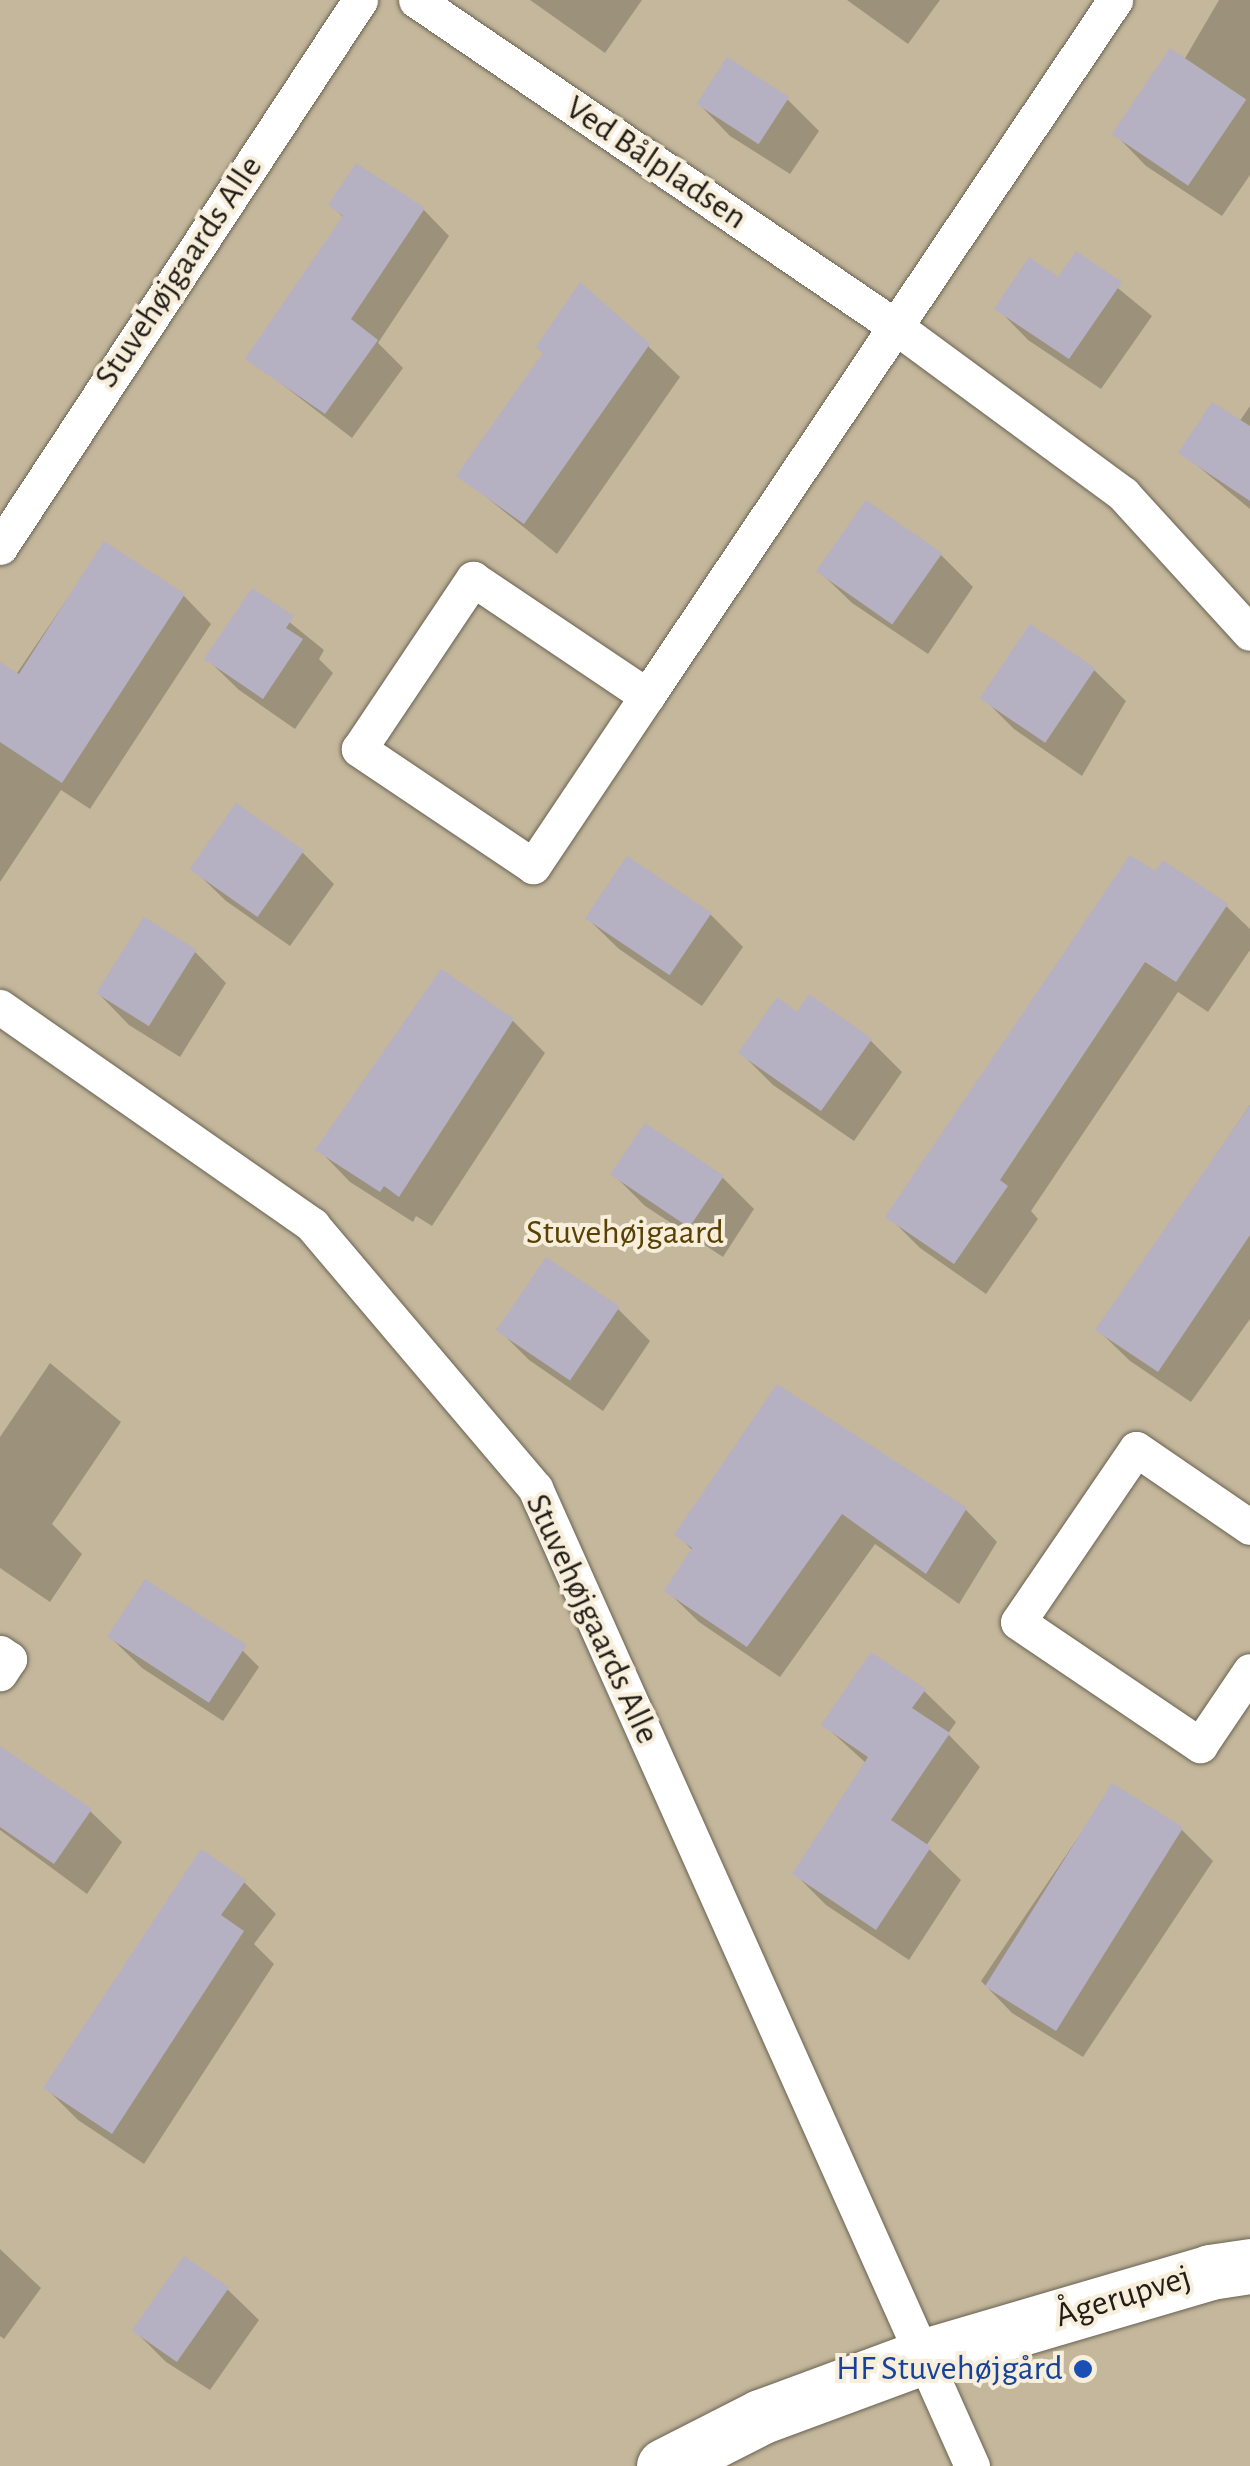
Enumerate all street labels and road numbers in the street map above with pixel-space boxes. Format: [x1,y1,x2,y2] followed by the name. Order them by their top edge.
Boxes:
[557,87,755,239] street label: Ved Bålpladsen
[86,148,272,396] street label: Stuvehøjgaards Alle
[516,1488,668,1750] street label: Stuvehøjgaards Alle
[1050,2257,1196,2337] street label: Ågerupvej

